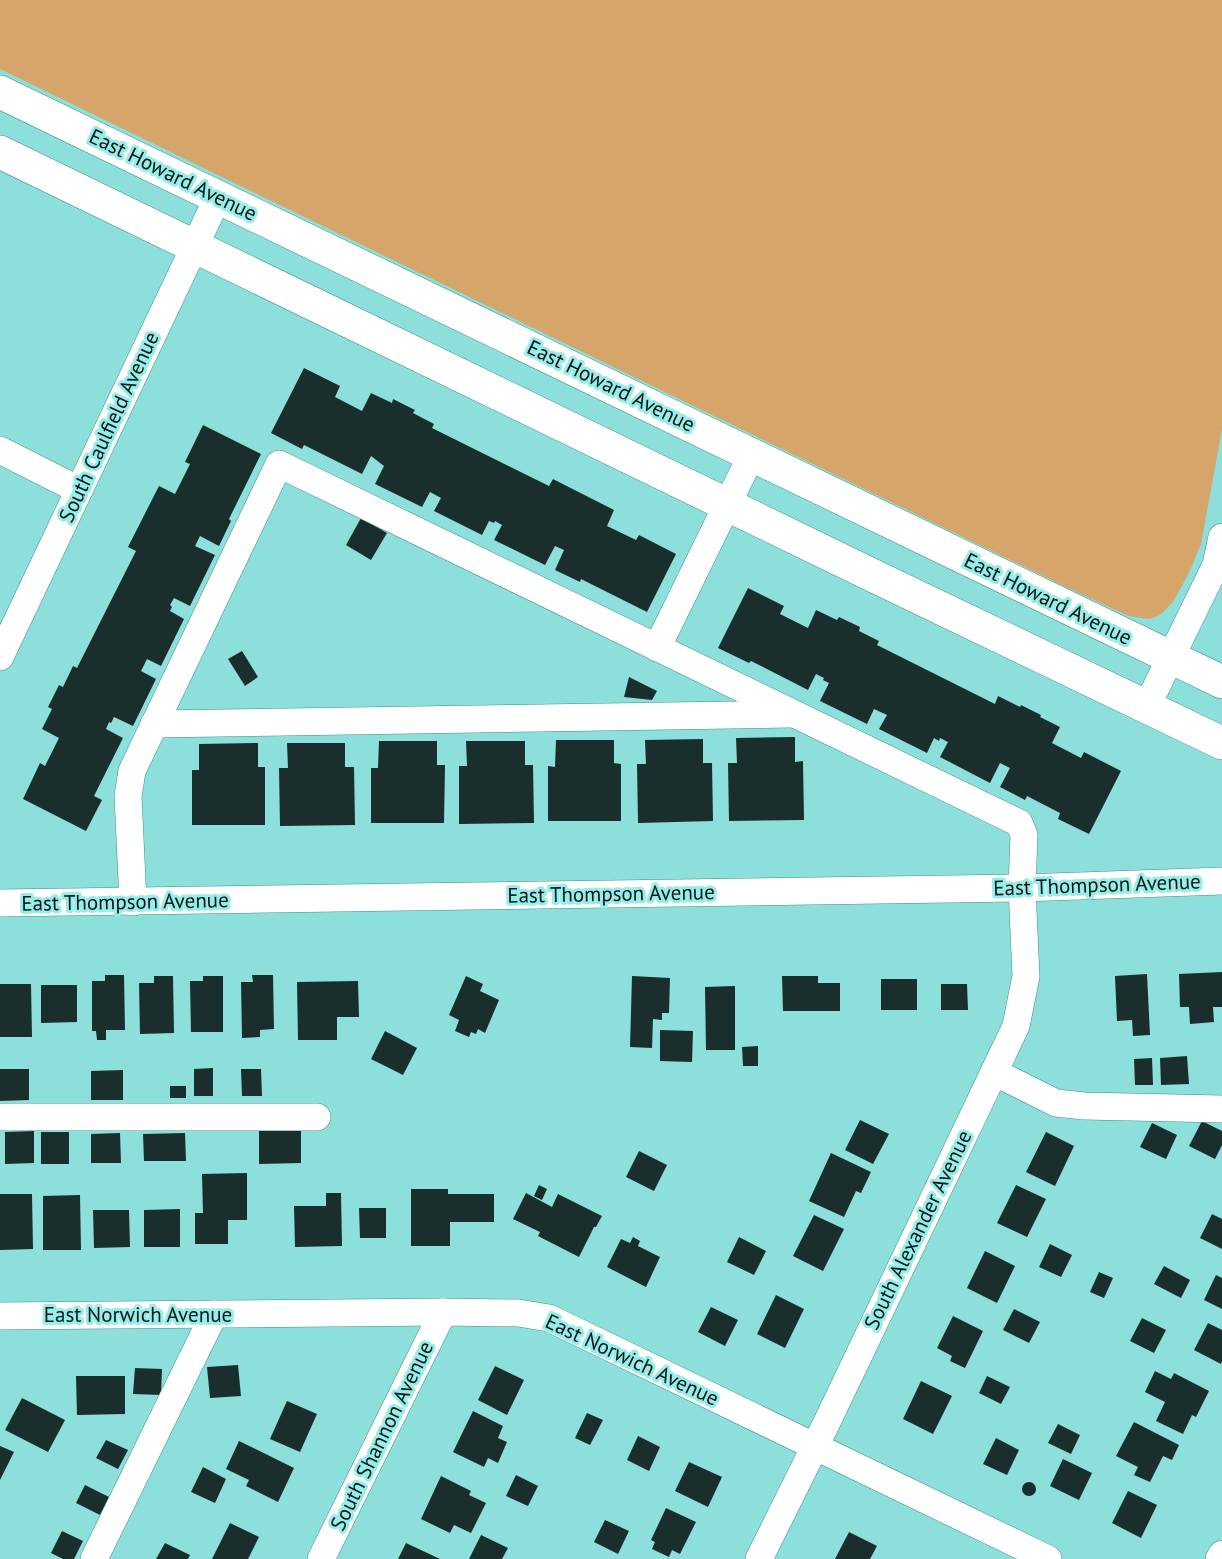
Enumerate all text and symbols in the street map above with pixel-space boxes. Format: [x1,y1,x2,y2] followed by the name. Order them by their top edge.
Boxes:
[85,122,261,227] street label: East Howard Avenue
[52,327,165,526] street label: South Caulfield Avenue
[523,333,699,438] street label: East Howard Avenue
[960,546,1136,651] street label: East Howard Avenue
[993,867,1201,902] street label: East Thompson Avenue
[507,878,715,909] street label: East Thompson Avenue
[21,886,229,917] street label: East Thompson Avenue
[858,1126,978,1334] street label: South Alexander Avenue
[44,1301,232,1328] street label: East Norwich Avenue
[541,1308,723,1412] street label: East Norwich Avenue
[324,1337,439,1535] street label: South Shannon Avenue

